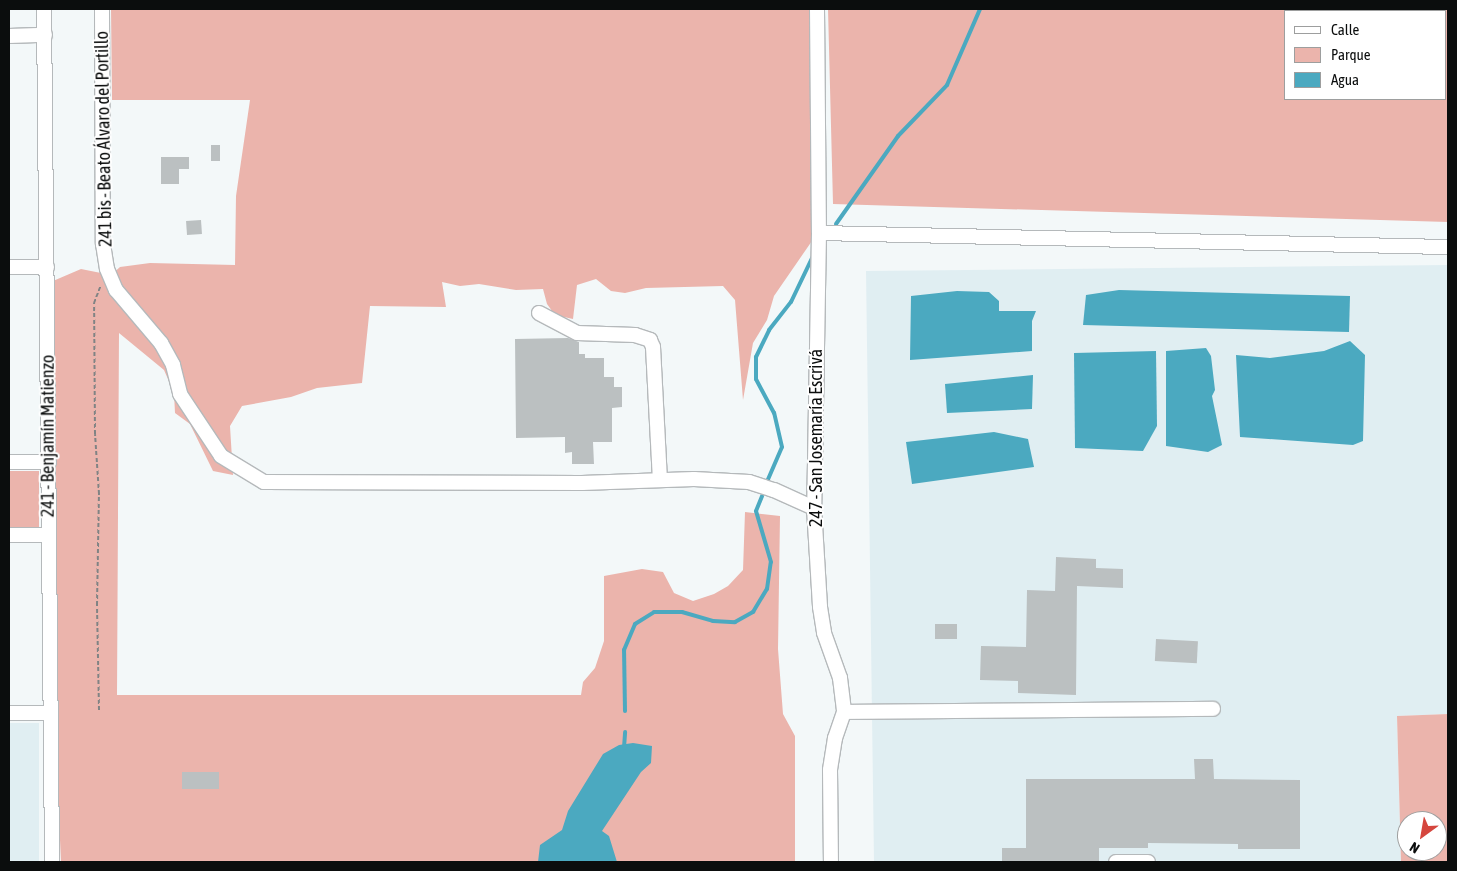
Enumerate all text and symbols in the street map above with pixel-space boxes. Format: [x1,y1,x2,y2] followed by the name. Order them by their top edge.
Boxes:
[1284,10,1447,100] legend
[1331,21,1359,38] text: Calle
[91,31,117,247] street label: 241 bis - Beato Álvaro del Portillo
[1331,46,1371,63] text: Parque
[1331,71,1359,88] text: Agua
[805,349,827,527] street label: 247 - San Josemaría Escrivá
[37,355,59,517] street label: 241 - Benjamín Matienzo
[1397,811,1447,861] north arrow
[1407,839,1422,857] text: N

